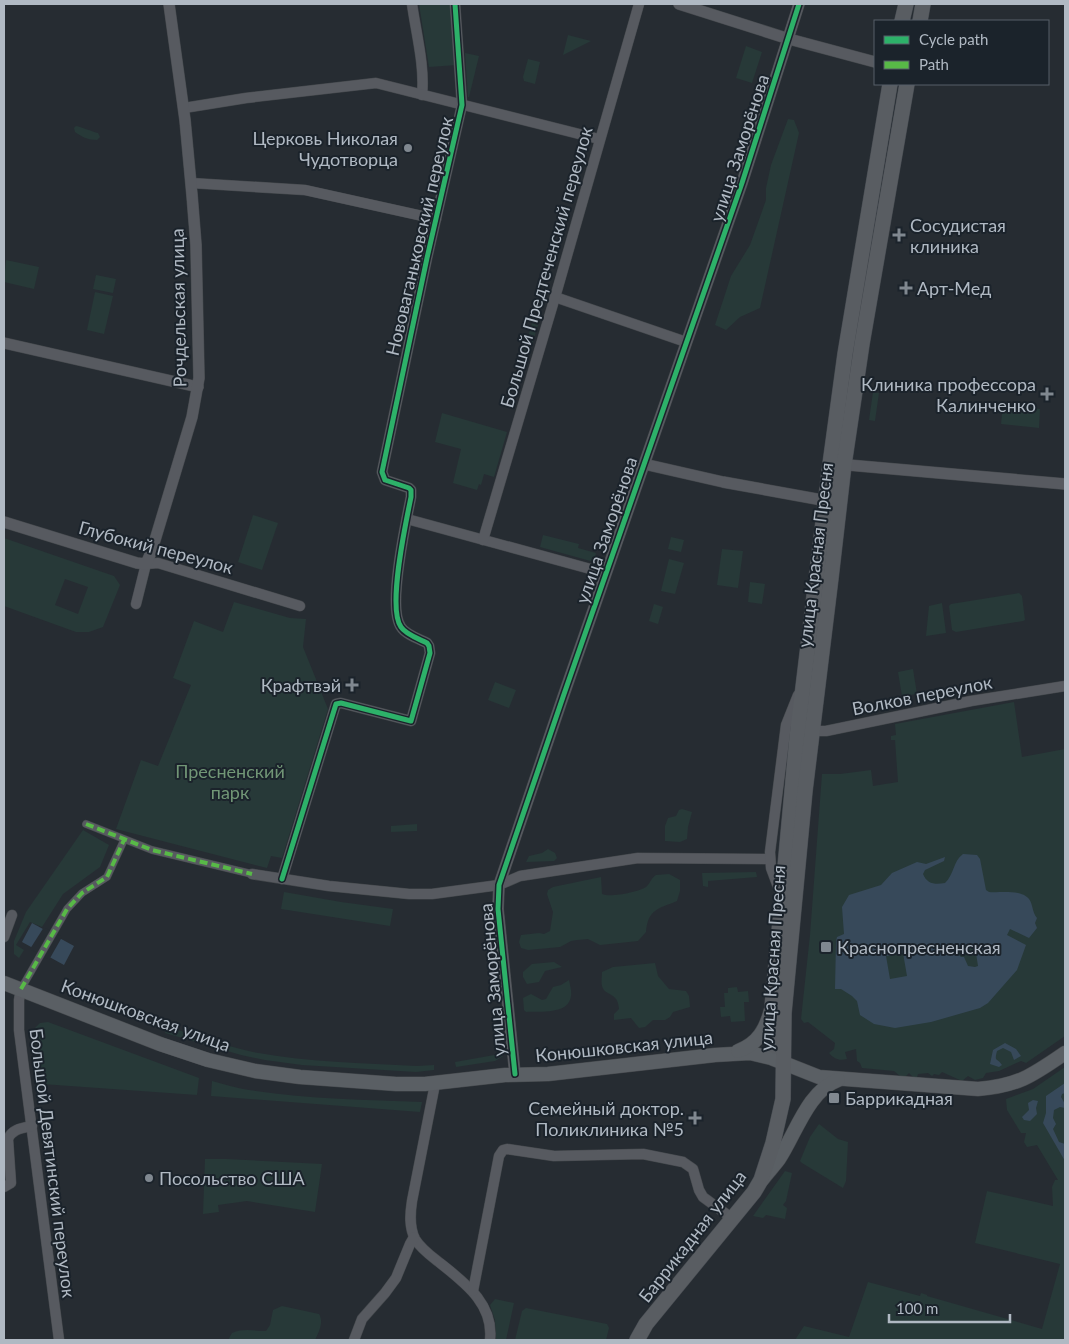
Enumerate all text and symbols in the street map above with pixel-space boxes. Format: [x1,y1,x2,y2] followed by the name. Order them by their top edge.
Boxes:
[874,20,1049,85] legend
[919,30,988,48] text: Cycle path
[919,55,949,73] text: Path
[705,72,773,224] street label: улица Заморёнова
[381,114,457,358] street label: Нововаганьковский переулок
[495,123,597,410] street label: Большой Предтеченский переулок
[252,127,398,170] place label: Церковь Николая Чудотворца
[402,142,414,154] marker: Церковь Николая Чудотворца
[910,214,1006,257] place label: Сосудистая клиника
[166,228,190,388] street label: Рочдельская улица
[892,228,906,242] marker: Сосудистая клиника
[917,277,991,299] place label: Арт-Мед
[899,281,913,295] marker: Арт-Мед
[861,373,1036,416] place label: Клиника профессора Калинченко
[1040,387,1054,401] marker: Клиника профессора Калинченко
[571,454,641,606] street label: улица Заморёнова
[793,461,837,649] street label: улица Красная Пресня
[76,516,236,578] street label: Глубокий переулок
[850,671,995,719] street label: Волков переулок
[261,674,341,696] place label: Крафтвэй
[345,678,359,692] marker: Крафтвэй
[175,760,285,803] park label: Пресненский парк
[755,864,789,1052] street label: улица Красная Пресня
[474,903,510,1057] street label: улица Заморёнова
[837,936,1001,958] place label: Краснопресненская
[819,940,833,954] marker: Краснопресненская
[59,974,233,1056] street label: Конюшковская улица
[534,1026,714,1066] street label: Конюшковская улица
[26,1027,81,1300] street label: Большой Девятинский переулок
[845,1087,953,1109] place label: Баррикадная
[827,1091,841,1105] marker: Баррикадная
[528,1097,684,1140] place label: Семейный доктор. Поликлиника №5
[688,1111,702,1125] marker: Семейный доктор. Поликлиника №5
[634,1166,750,1306] street label: Баррикадная улица
[159,1167,306,1189] place label: Посольство США
[143,1172,155,1184] marker: Посольство США
[889,1292,1010,1324] scale bar
[896,1299,938,1317] text: 100 m

